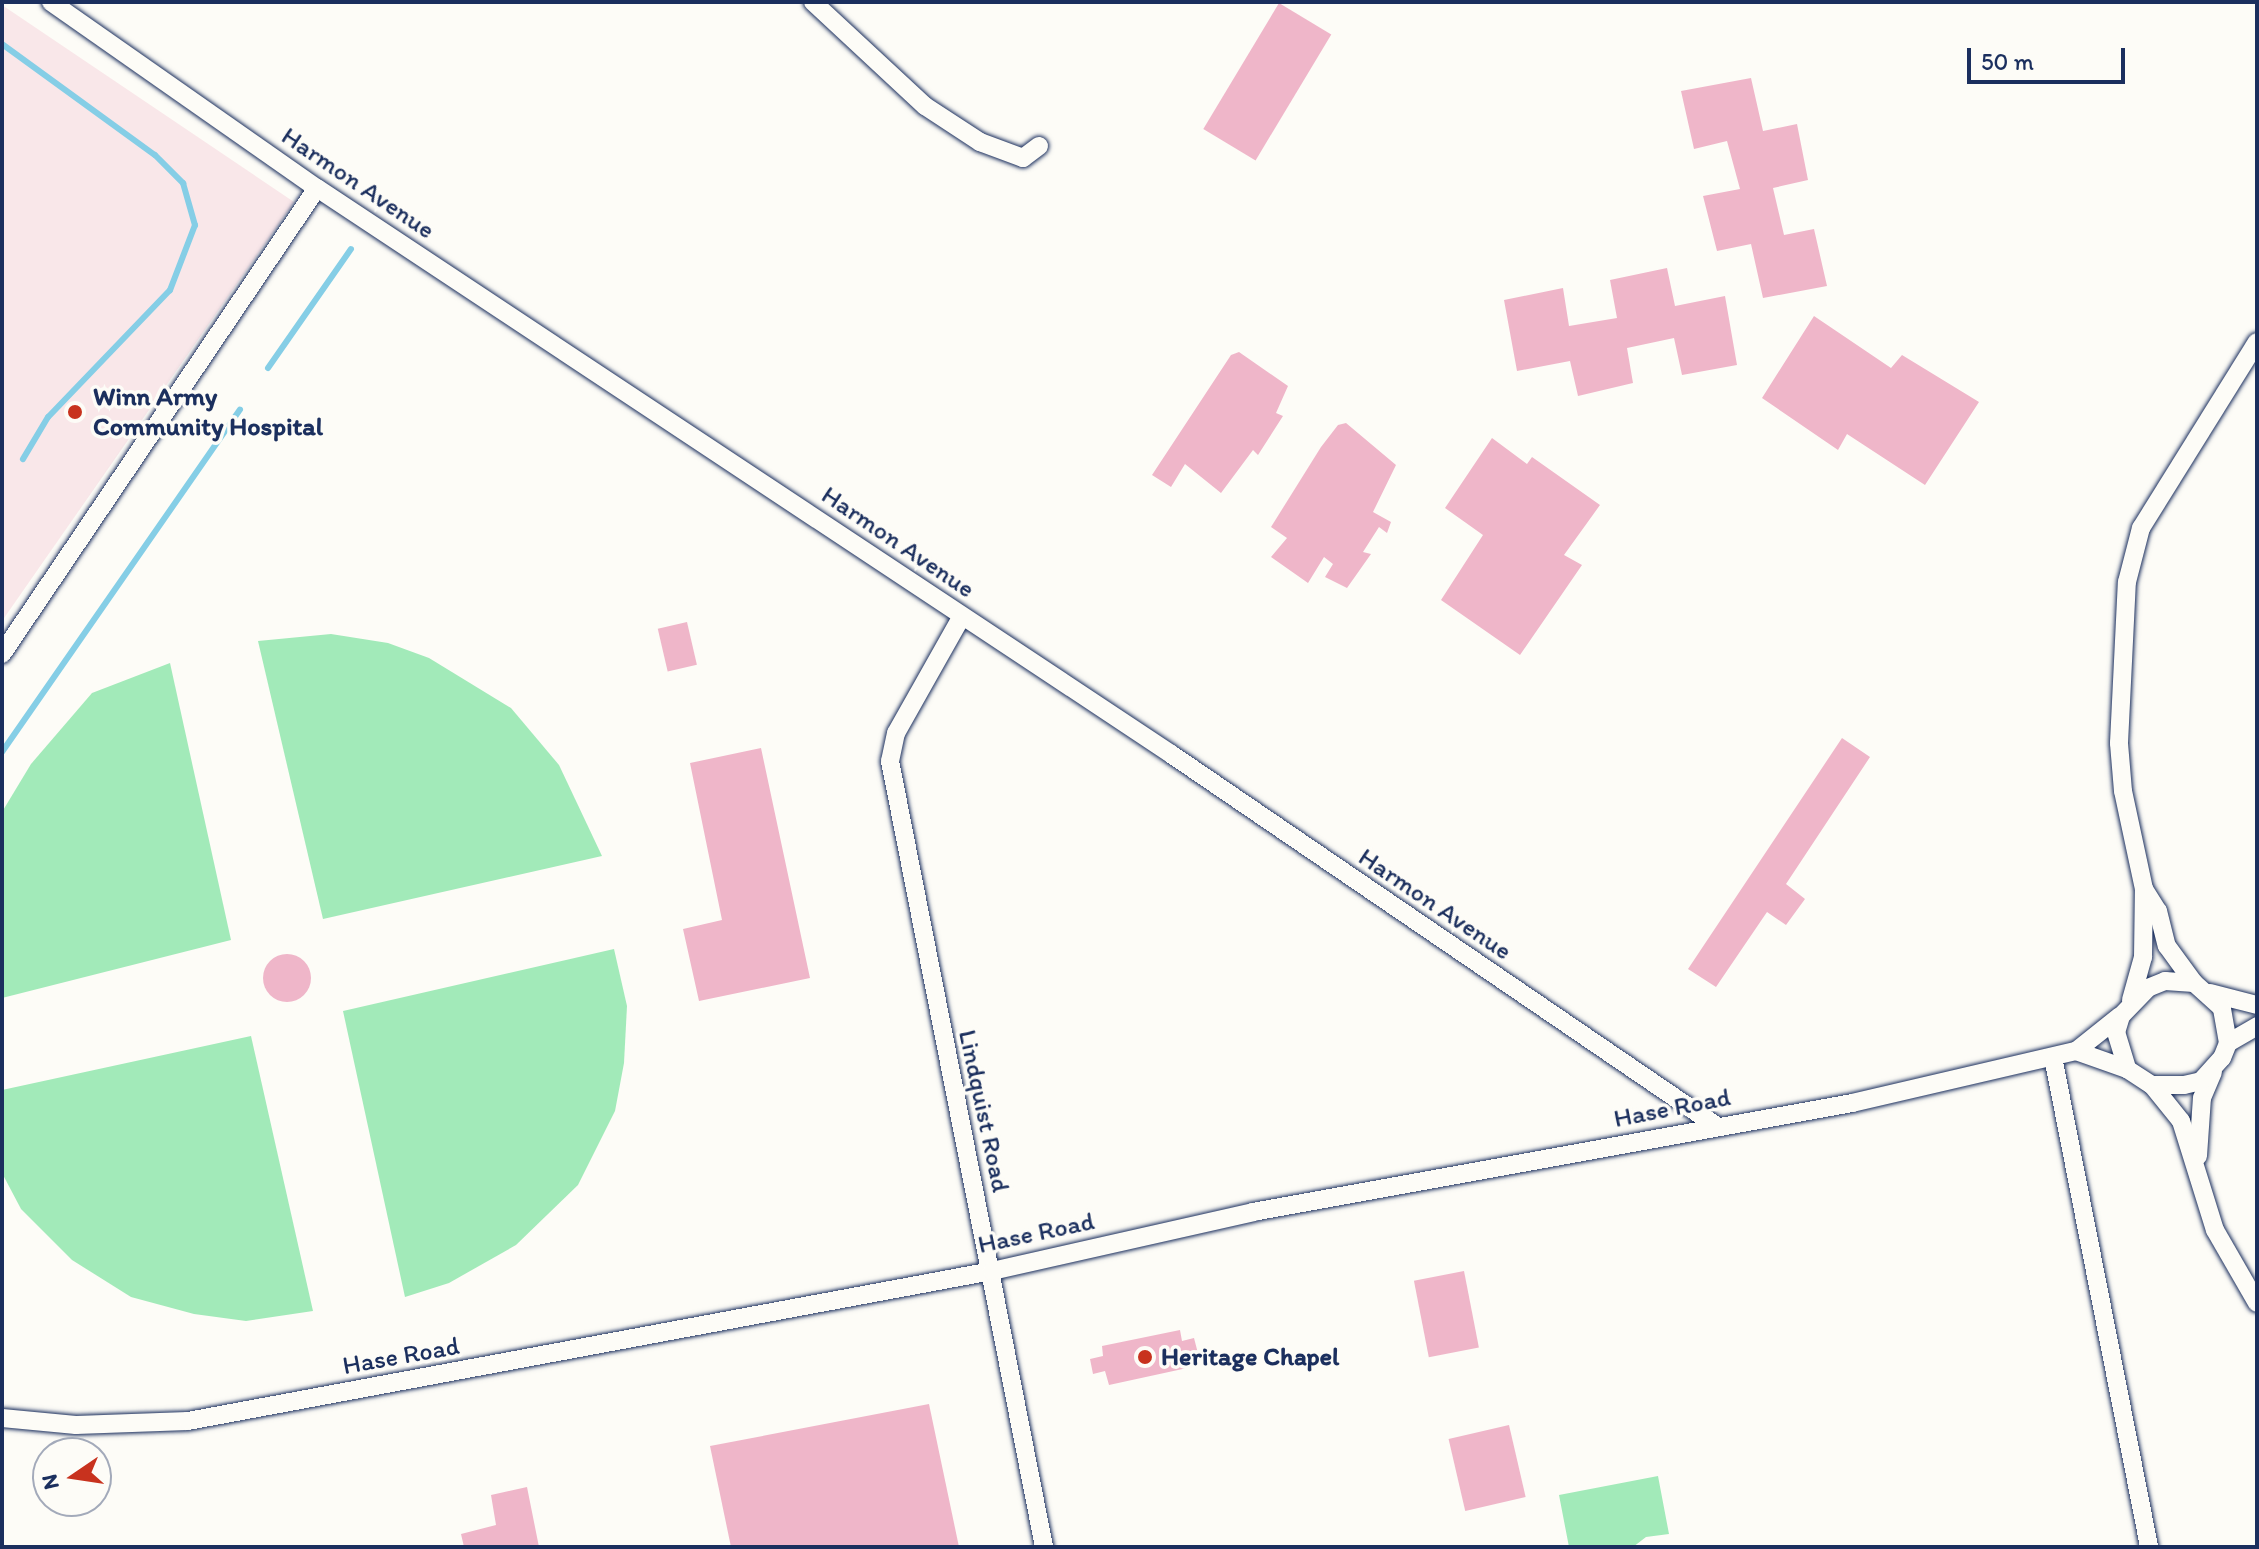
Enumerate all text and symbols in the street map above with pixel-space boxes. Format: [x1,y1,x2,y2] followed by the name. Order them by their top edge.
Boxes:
[1971,32,2129,82] scale bar
[1981,47,2034,76] text: 50 m
[276,120,440,246] street label: Harmon Avenue
[93,381,322,442] place label: Winn Army Community Hospital
[64,401,86,423] marker: Winn Army Community Hospital
[816,479,980,605] street label: Harmon Avenue
[1353,841,1517,967] street label: Harmon Avenue
[952,1027,1016,1195] street label: Lindquist Road
[1611,1081,1733,1135] street label: Hase Road
[975,1206,1097,1260] street label: Hase Road
[341,1330,461,1382] street label: Hase Road
[1161,1341,1340,1373] place label: Heritage Chapel
[1136,1348,1154,1366] marker: Heritage Chapel
[32,1437,112,1517] north arrow
[35,1472,65,1492] text: N

